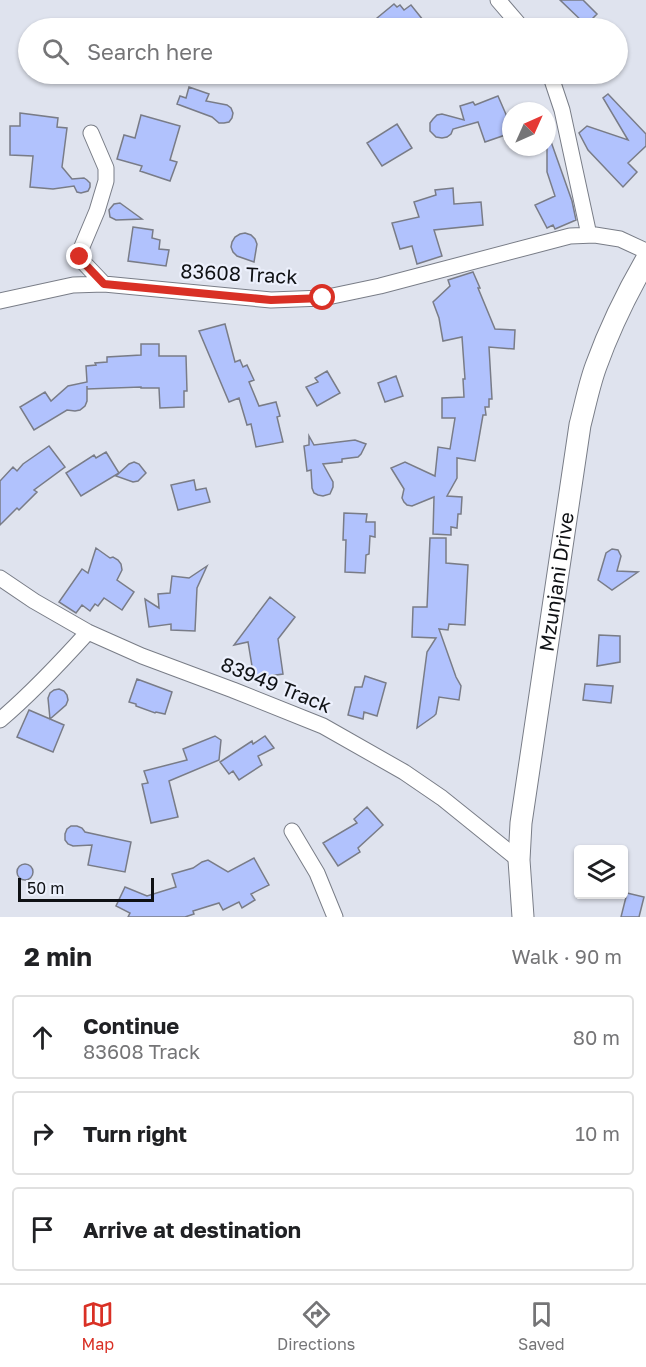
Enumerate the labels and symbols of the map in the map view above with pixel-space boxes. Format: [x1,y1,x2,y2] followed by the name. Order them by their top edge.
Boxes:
[502,102,556,156] north arrow
[66,243,92,269] route end
[180,258,298,288] street label: 83608 Track
[309,284,335,310] route start
[534,510,578,653] street label: Mzunjani Drive
[218,651,335,717] street label: 83949 Track
[18,875,154,902] scale bar

